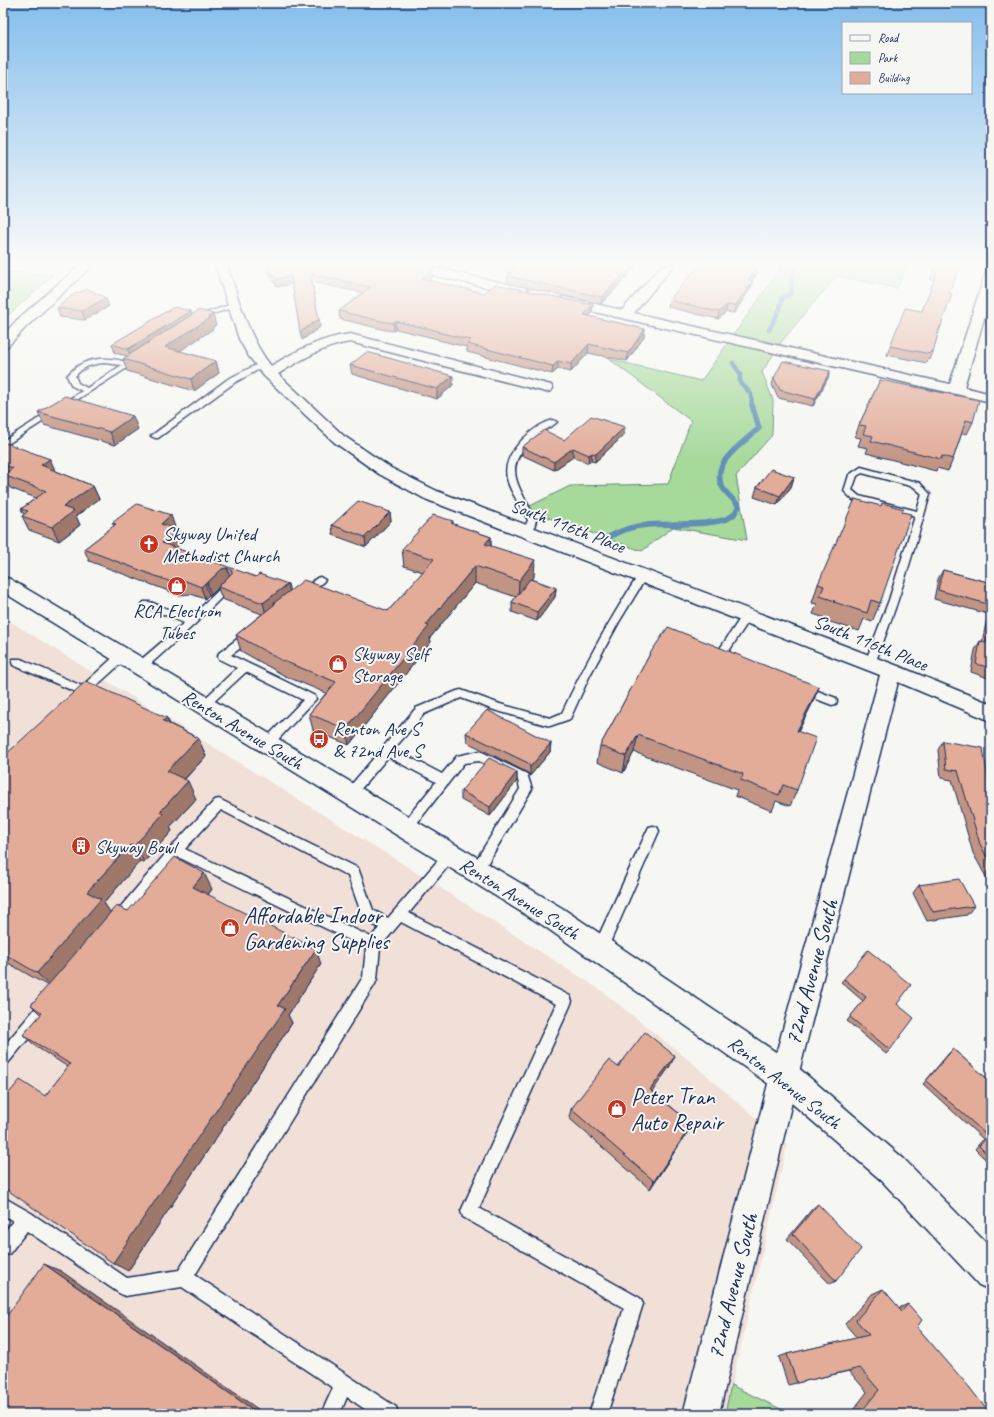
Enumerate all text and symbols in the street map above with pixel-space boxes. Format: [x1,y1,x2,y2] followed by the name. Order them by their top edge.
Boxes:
[842,22,972,94] legend
[878,30,900,46] text: Road
[878,50,899,66] text: Park
[878,70,910,86] text: Building
[507,493,630,559] street label: South 116th Place
[163,522,280,568] place label: Skyway United Methodist Church
[138,533,160,555] church icon: Skyway United Methodist Church
[166,575,188,597] shop icon: RCA Electron Tubes
[133,599,221,645] place label: RCA Electron Tubes
[810,609,933,677] street label: South 116th Place
[352,642,432,688] place label: Skyway Self Storage
[327,653,349,675] shop icon: Skyway Self Storage
[178,684,309,776] street label: Renton Avenue South
[333,717,426,763] place label: Renton Ave S & 72nd Ave S
[308,728,330,750] bus stop icon: Renton Ave S & 72nd Ave S
[70,835,92,857] building icon: Skyway Bowl
[95,835,180,859] place label: Skyway Bowl
[455,852,585,946] street label: Renton Avenue South
[778,895,845,1048] street label: 72nd Avenue South
[244,901,391,956] place label: Affordable Indoor Gardening Supplies
[219,917,241,939] shop icon: Affordable Indoor Gardening Supplies
[723,1031,847,1135] street label: Renton Avenue South
[631,1082,725,1137] place label: Peter Tran Auto Repair
[606,1098,628,1120] shop icon: Peter Tran Auto Repair
[700,1208,765,1362] street label: 72nd Avenue South

